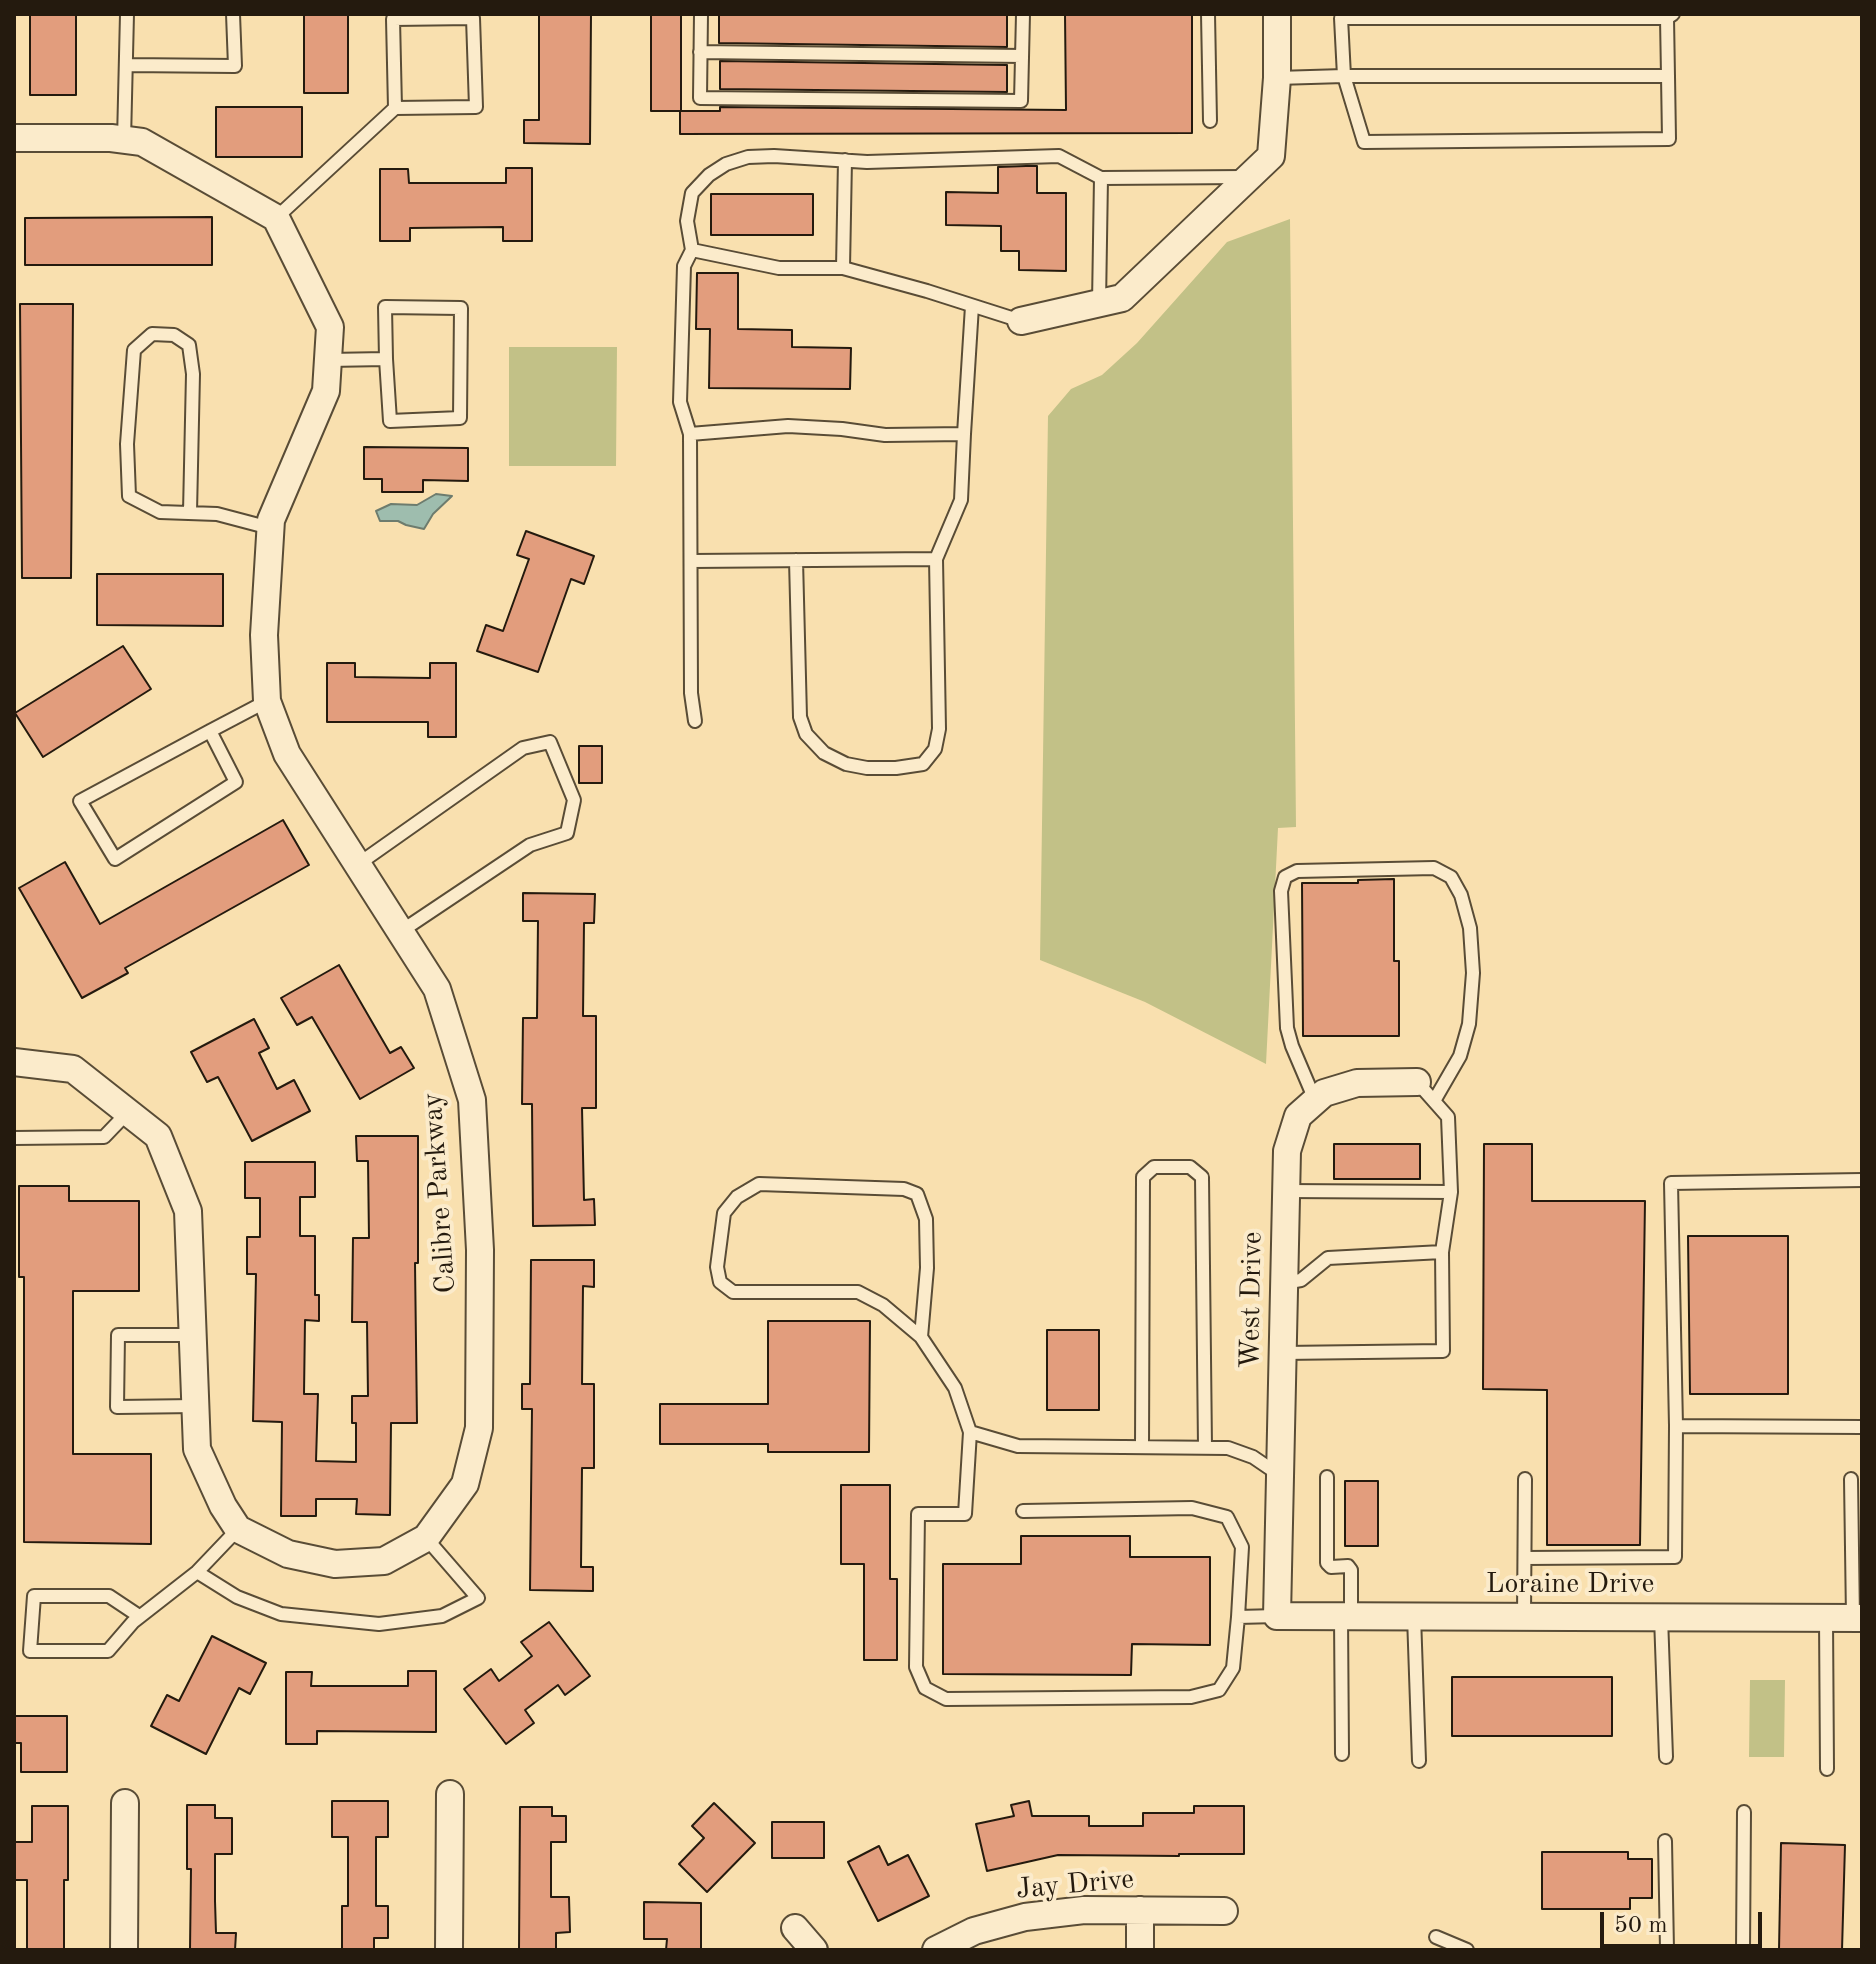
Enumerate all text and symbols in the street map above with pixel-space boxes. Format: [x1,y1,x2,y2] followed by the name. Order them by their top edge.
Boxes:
[416,1092,464,1294] street label: Calibre Parkway
[1234,1231,1270,1369] street label: West Drive
[1486,1568,1654,1602] street label: Loraine Drive
[1015,1863,1135,1907] street label: Jay Drive
[1604,1896,1766,1946] scale bar
[1614,1914,1668,1938] text: 50 m

